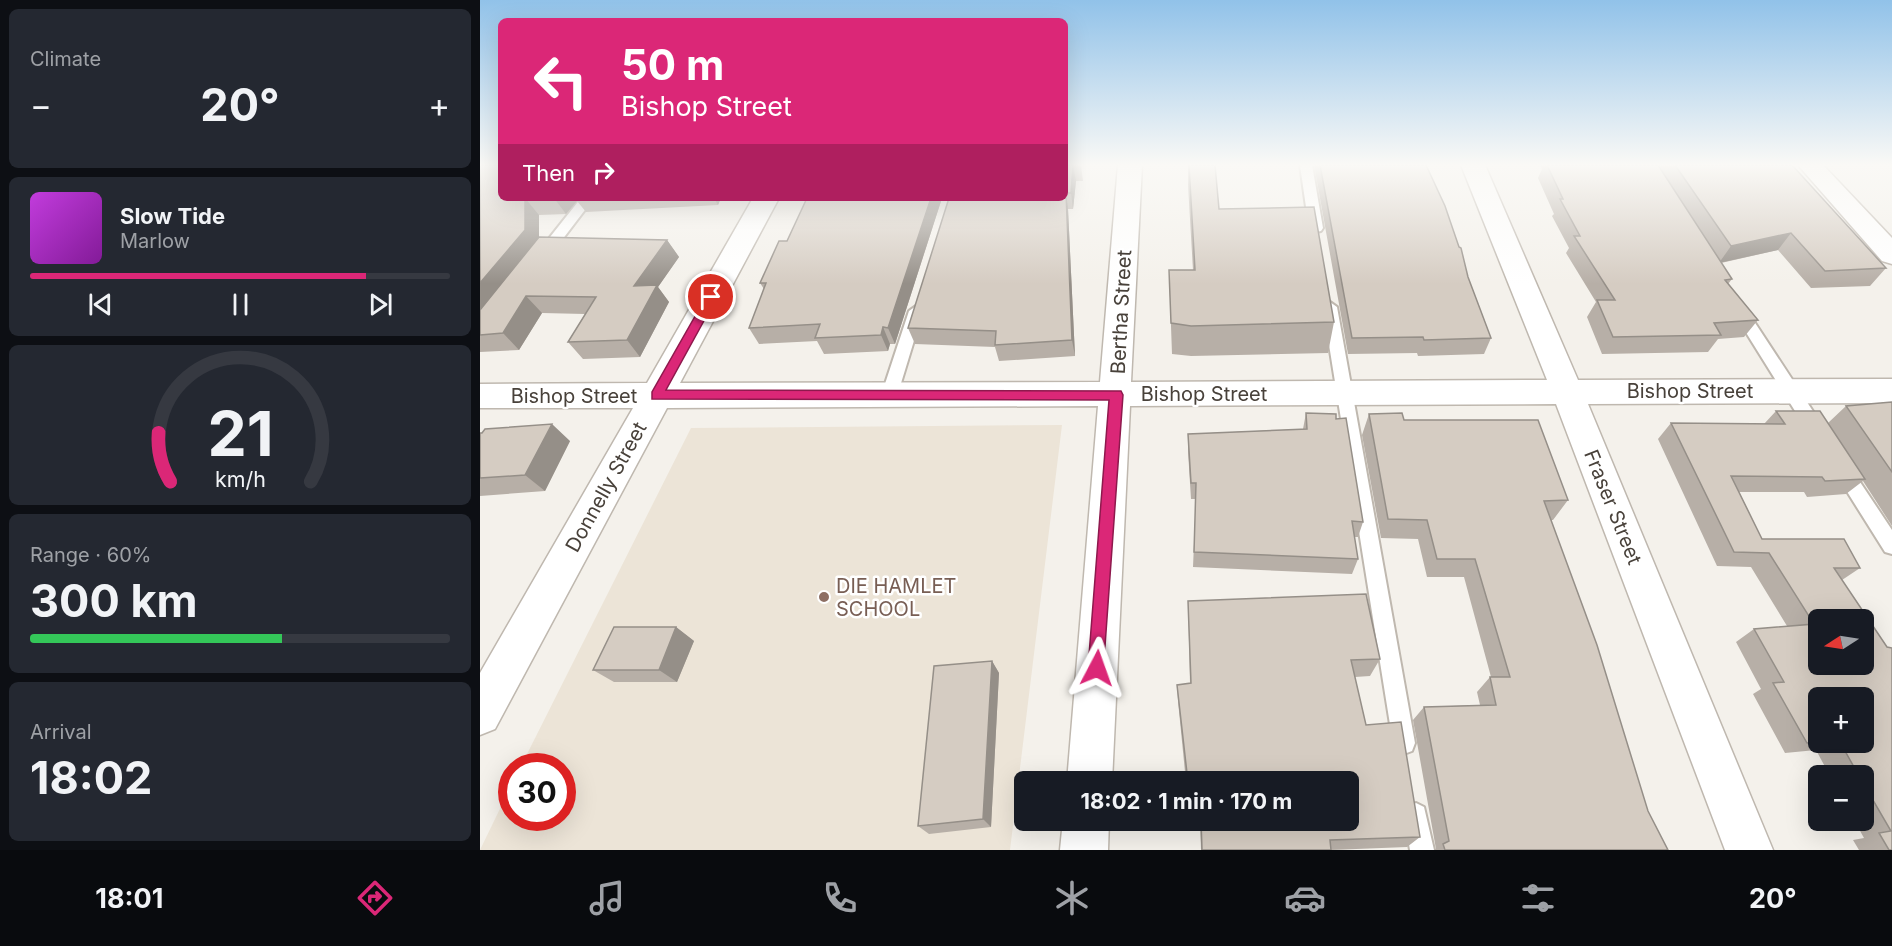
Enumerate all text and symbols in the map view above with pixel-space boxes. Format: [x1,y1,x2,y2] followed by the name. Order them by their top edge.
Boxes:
[621,39,724,90] text: 50 m
[522,42,600,120] icon: left
[30,47,101,71] text: Climate
[200,77,280,132] text: 20°
[30,85,52,125] text: −
[428,85,450,125] text: +
[621,90,792,123] text: Bishop Street
[587,156,620,189] icon: right
[522,160,575,186] text: Then
[120,203,225,229] text: Slow Tide
[120,229,190,253] text: Marlow
[1106,249,1136,375] street label: Bertha Street
[685,271,736,322] pin
[694,280,727,313] icon: arrive
[84,288,117,321] icon: previous
[224,288,257,321] icon: pause
[364,288,397,321] icon: next
[1627,379,1754,403] street label: Bishop Street
[1141,382,1268,406] street label: Bishop Street
[511,384,638,408] street label: Bishop Street
[207,396,273,471] text: 21
[560,417,652,556] street label: Donnelly Street
[1579,446,1647,568] street label: Fraser Street
[215,466,265,492] text: km/h
[30,543,151,567] text: Range · 60%
[30,573,198,628] text: 300 km
[836,574,956,621] place label: DIE HAMLET SCHOOL
[817,590,831,604] marker: DIE HAMLET SCHOOL
[1808,609,1874,675] north arrow
[1808,609,1874,831] map controls
[1065,636,1129,700] position arrow
[1808,687,1874,753] button: +
[30,720,92,744] text: Arrival
[30,750,152,805] text: 18:02
[498,753,576,831] speed limit sign: 30
[1808,765,1874,831] button: −
[1081,788,1292,814] text: 18:02 · 1 min · 170 m
[354,877,396,919] icon: directions
[586,877,628,919] icon: music
[819,877,861,919] icon: phone
[1051,877,1093,919] icon: climate
[1284,877,1326,919] icon: car
[1517,877,1559,919] icon: filters
[95,882,163,915] text: 18:01
[1749,882,1797,915] text: 20°

